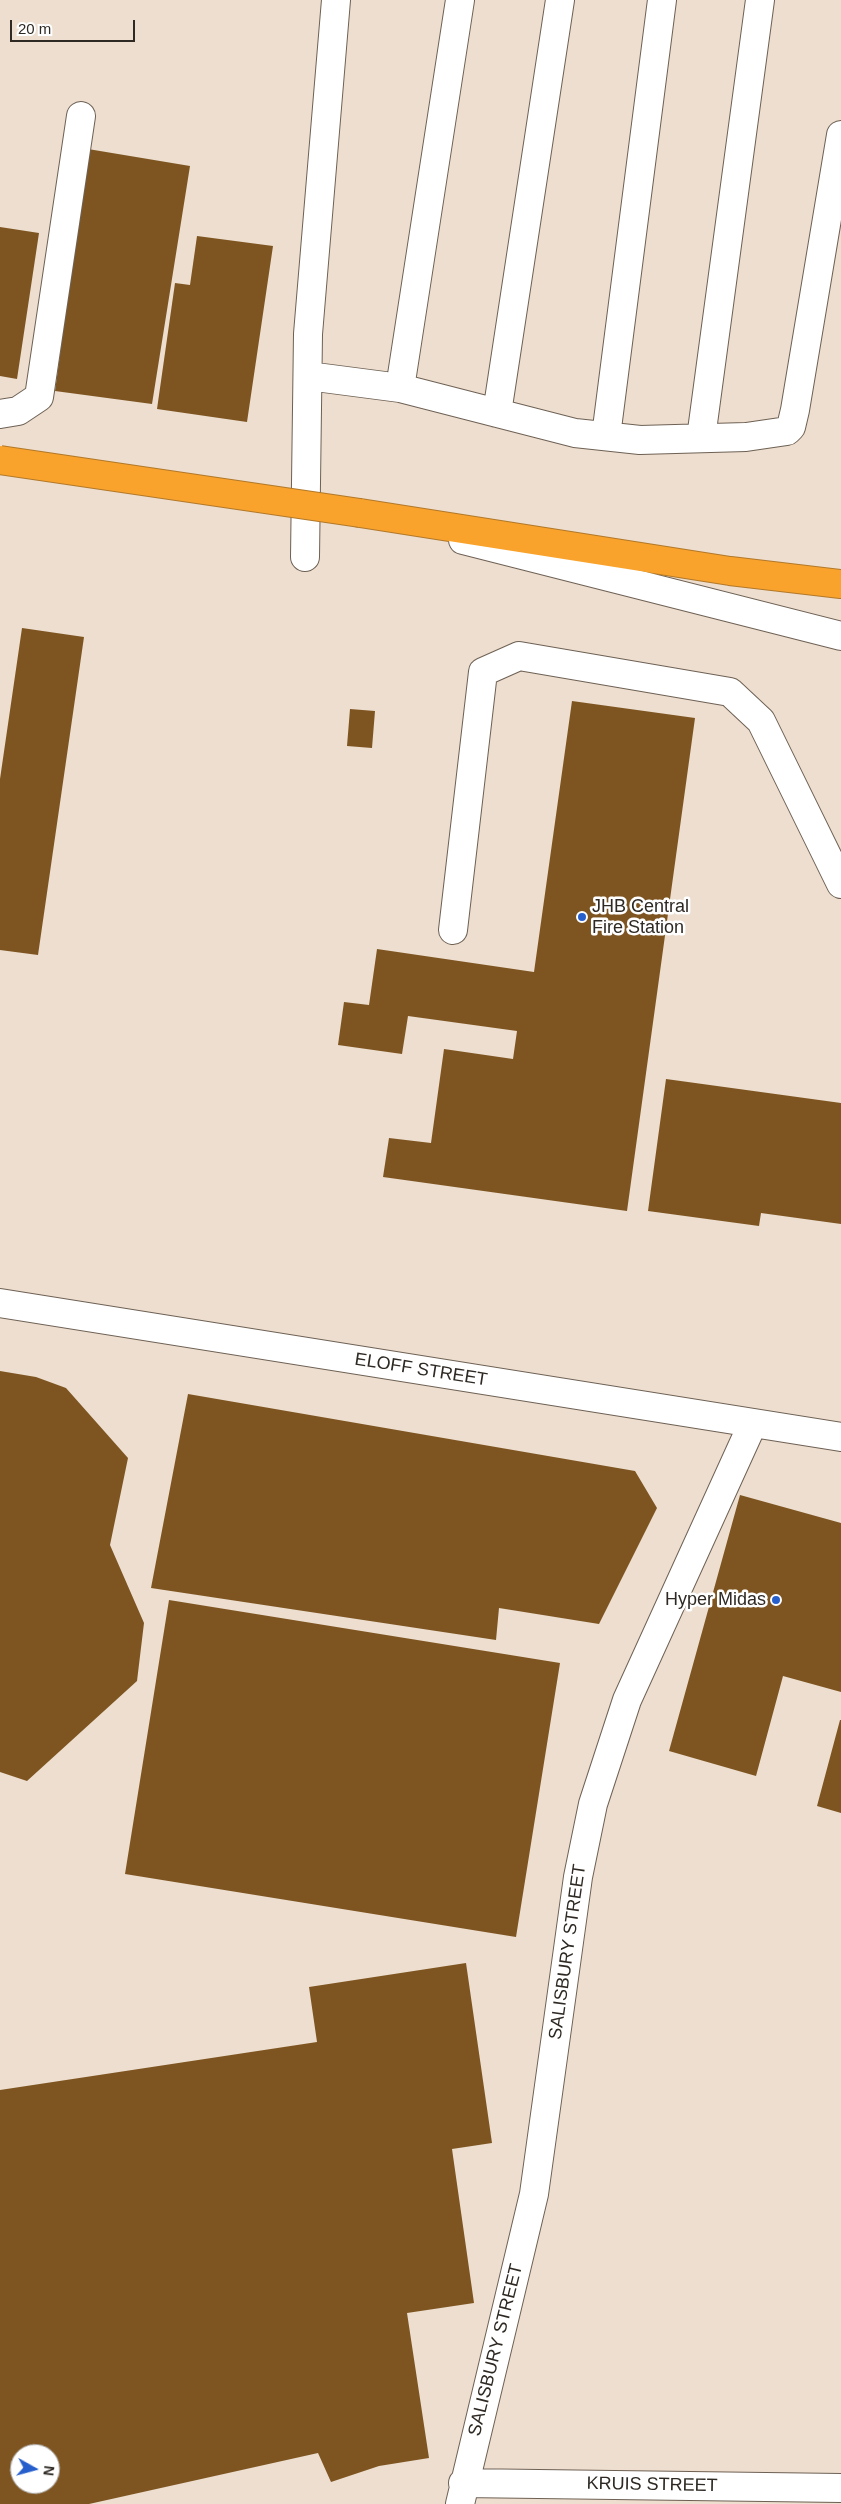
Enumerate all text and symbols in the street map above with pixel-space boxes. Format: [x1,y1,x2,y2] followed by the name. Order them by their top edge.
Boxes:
[12,10,138,42] scale bar
[18,20,51,37] text: 20 m
[592,896,689,939] place label: JHB Central Fire Station
[576,911,588,923] marker: JHB Central Fire Station
[353,1349,489,1391] street label: ELOFF STREET
[665,1589,766,1611] place label: Hyper Midas
[770,1594,782,1606] marker: Hyper Midas
[545,1863,591,2041] street label: SALISBURY STREET
[464,2262,528,2438] street label: SALISBURY STREET
[10,2444,60,2494] north arrow
[40,2465,57,2477] text: N
[586,2473,718,2497] street label: KRUIS STREET

